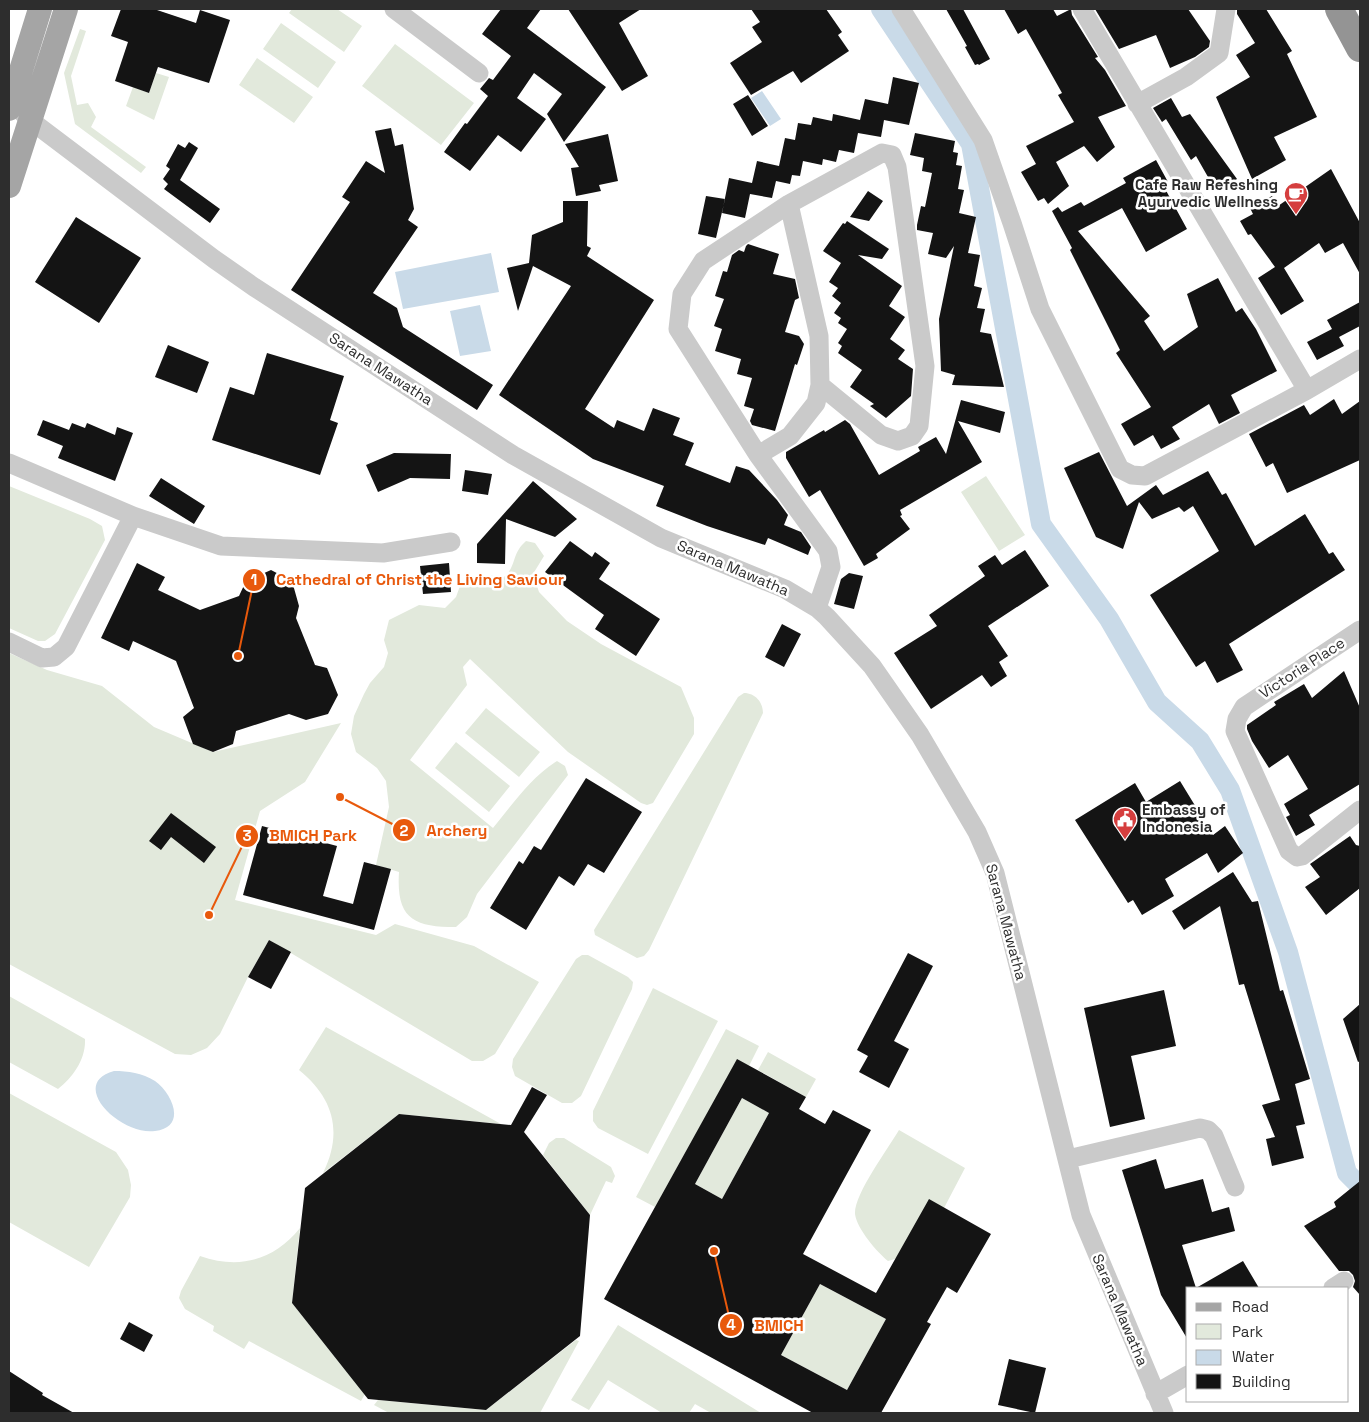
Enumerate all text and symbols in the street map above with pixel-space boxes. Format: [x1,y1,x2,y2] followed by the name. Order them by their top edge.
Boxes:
[1135,175,1278,211] place label: Cafe Raw Refeshing Ayurvedic Wellness
[1283,181,1309,215] cafe icon: Cafe Raw Refeshing Ayurvedic Wellness
[326,328,437,409] street label: Sarana Mawatha
[674,535,792,600] street label: Sarana Mawatha
[241,564,574,595] callout: Cathedral of Christ the Living Saviour
[276,569,564,590] text: Cathedral of Christ the Living Saviour
[251,570,257,589] text: 1
[1255,633,1348,702] street label: Victoria Place
[1142,800,1226,836] place label: Embassy of Indonesia
[1112,806,1138,840] public building icon: Embassy of Indonesia
[391,815,497,846] callout: Archery
[234,820,367,851] callout: BMICH Park
[427,820,487,841] text: Archery
[400,821,409,840] text: 2
[269,825,357,846] text: BMICH Park
[242,826,252,845] text: 3
[982,862,1031,983] street label: Sarana Mawatha
[1088,1251,1153,1369] street label: Sarana Mawatha
[1186,1287,1349,1402] legend
[1232,1297,1269,1316] text: Road
[719,1309,814,1340] callout: BMICH
[726,1315,736,1334] text: 4
[754,1315,804,1336] text: BMICH
[1232,1322,1263,1341] text: Park
[1232,1347,1275,1366] text: Water
[1232,1372,1291,1391] text: Building

